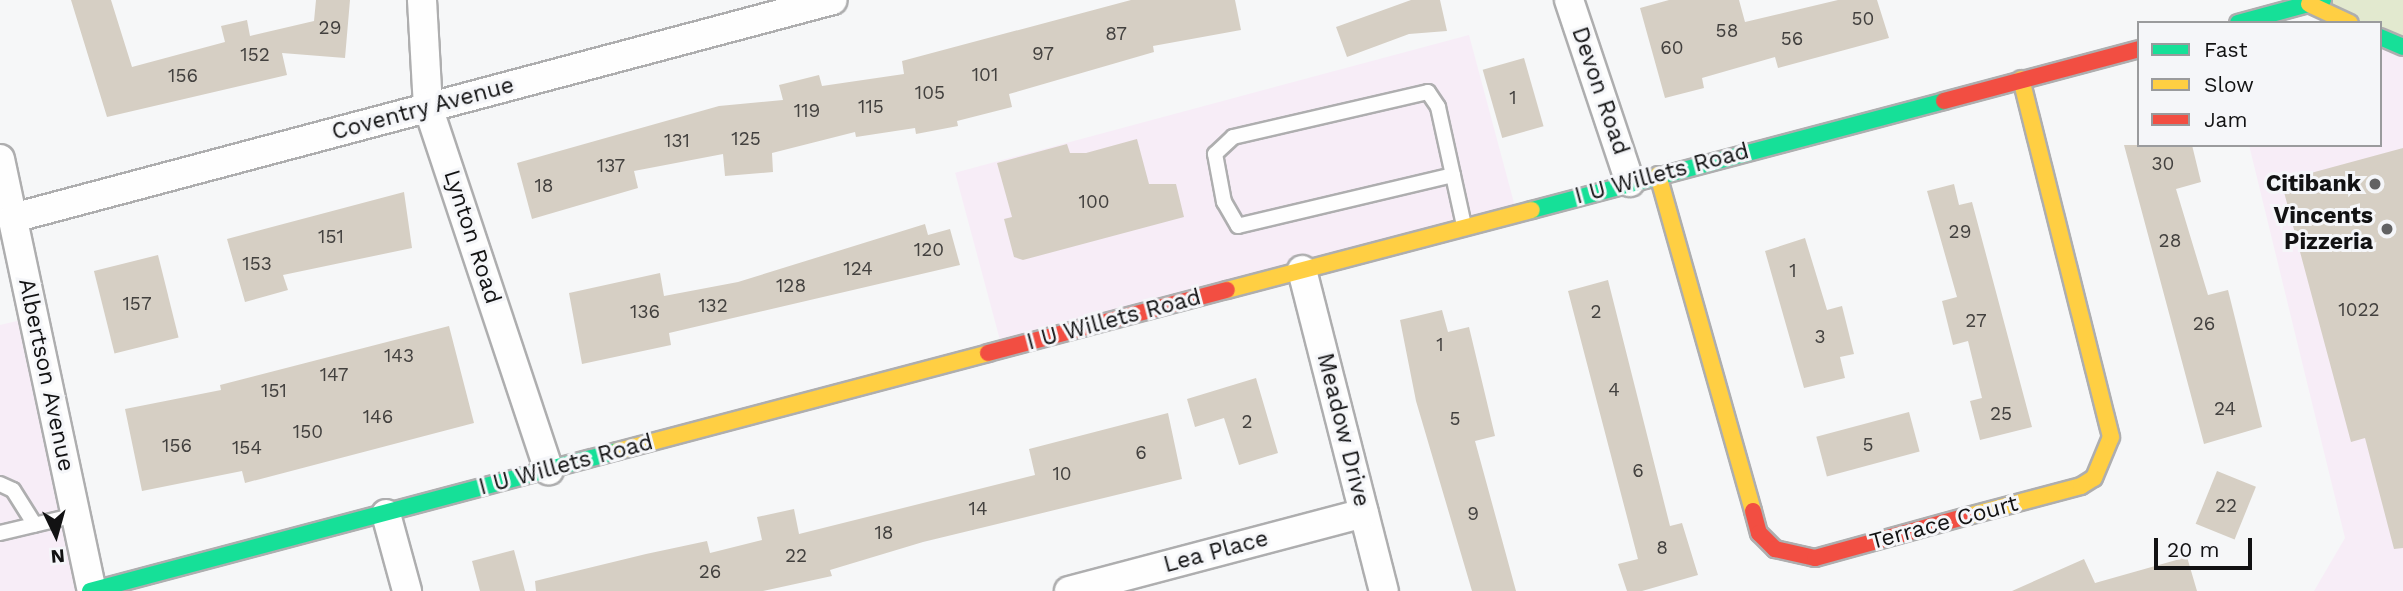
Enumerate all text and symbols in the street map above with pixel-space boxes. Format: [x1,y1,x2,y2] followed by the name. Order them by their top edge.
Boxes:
[1852,8,1874,30] house number: 50
[319,17,341,39] house number: 29
[1716,20,1738,42] house number: 58
[2137,21,2382,147] legend
[1105,23,1127,45] house number: 87
[1565,23,1635,159] street label: Devon Road
[1781,28,1803,50] house number: 56
[1660,37,1684,59] house number: 60
[2204,37,2248,62] text: Fast
[1032,43,1054,65] house number: 97
[240,44,270,66] house number: 152
[972,64,998,86] house number: 101
[168,65,198,87] house number: 156
[328,71,518,147] street label: Coventry Avenue
[2204,72,2254,97] text: Slow
[915,82,945,104] house number: 105
[1509,87,1517,109] house number: 1
[858,96,884,118] house number: 115
[794,100,820,122] house number: 119
[2204,107,2247,132] text: Jam
[731,128,761,150] house number: 125
[664,130,690,152] house number: 131
[1572,137,1752,211] street label: I U Willets Road
[2152,153,2174,175] house number: 30
[597,155,625,177] house number: 137
[437,167,507,307] street label: Lynton Road
[2266,170,2361,198] place label: Citibank
[534,175,554,197] house number: 18
[2367,176,2383,192] marker: Citibank
[1078,191,1110,213] house number: 100
[2273,202,2373,256] place label: Vincents Pizzeria
[1949,221,1971,243] house number: 29
[2379,221,2395,237] marker: Vincents Pizzeria
[318,226,344,248] house number: 151
[2159,230,2181,252] house number: 28
[914,239,944,261] house number: 120
[242,253,272,275] house number: 153
[843,258,873,280] house number: 124
[1789,260,1797,282] house number: 1
[12,275,80,475] street label: Albertson Avenue
[776,275,806,297] house number: 128
[1024,283,1204,357] street label: I U Willets Road
[122,293,152,315] house number: 157
[698,295,728,317] house number: 132
[2338,299,2380,321] house number: 1022
[630,301,660,323] house number: 136
[1590,301,1602,323] house number: 2
[1965,310,1987,332] house number: 27
[2193,313,2215,335] house number: 26
[1814,326,1826,348] house number: 3
[1436,334,1444,356] house number: 1
[384,345,414,367] house number: 143
[1311,350,1375,510] street label: Meadow Drive
[320,364,348,386] house number: 147
[1608,379,1620,401] house number: 4
[261,380,287,402] house number: 151
[2214,398,2236,420] house number: 24
[1990,403,2012,425] house number: 25
[363,406,393,428] house number: 146
[1449,408,1461,430] house number: 5
[1241,411,1253,433] house number: 2
[293,421,323,443] house number: 150
[476,428,656,502] street label: I U Willets Road
[1862,434,1874,456] house number: 5
[162,435,192,457] house number: 156
[232,437,262,459] house number: 154
[1135,442,1147,464] house number: 6
[1632,460,1644,482] house number: 6
[1052,463,1072,485] house number: 10
[1867,490,2021,556] street label: Terrace Court
[2215,495,2237,517] house number: 22
[968,498,988,520] house number: 14
[21,500,91,570] north arrow
[1467,503,1479,525] house number: 9
[874,522,894,544] house number: 18
[2158,524,2256,568] scale bar
[1160,525,1272,579] street label: Lea Place
[1656,537,1668,559] house number: 8
[2167,537,2219,562] text: 20 m
[50,544,66,568] text: N
[785,545,807,567] house number: 22
[699,561,721,583] house number: 26

